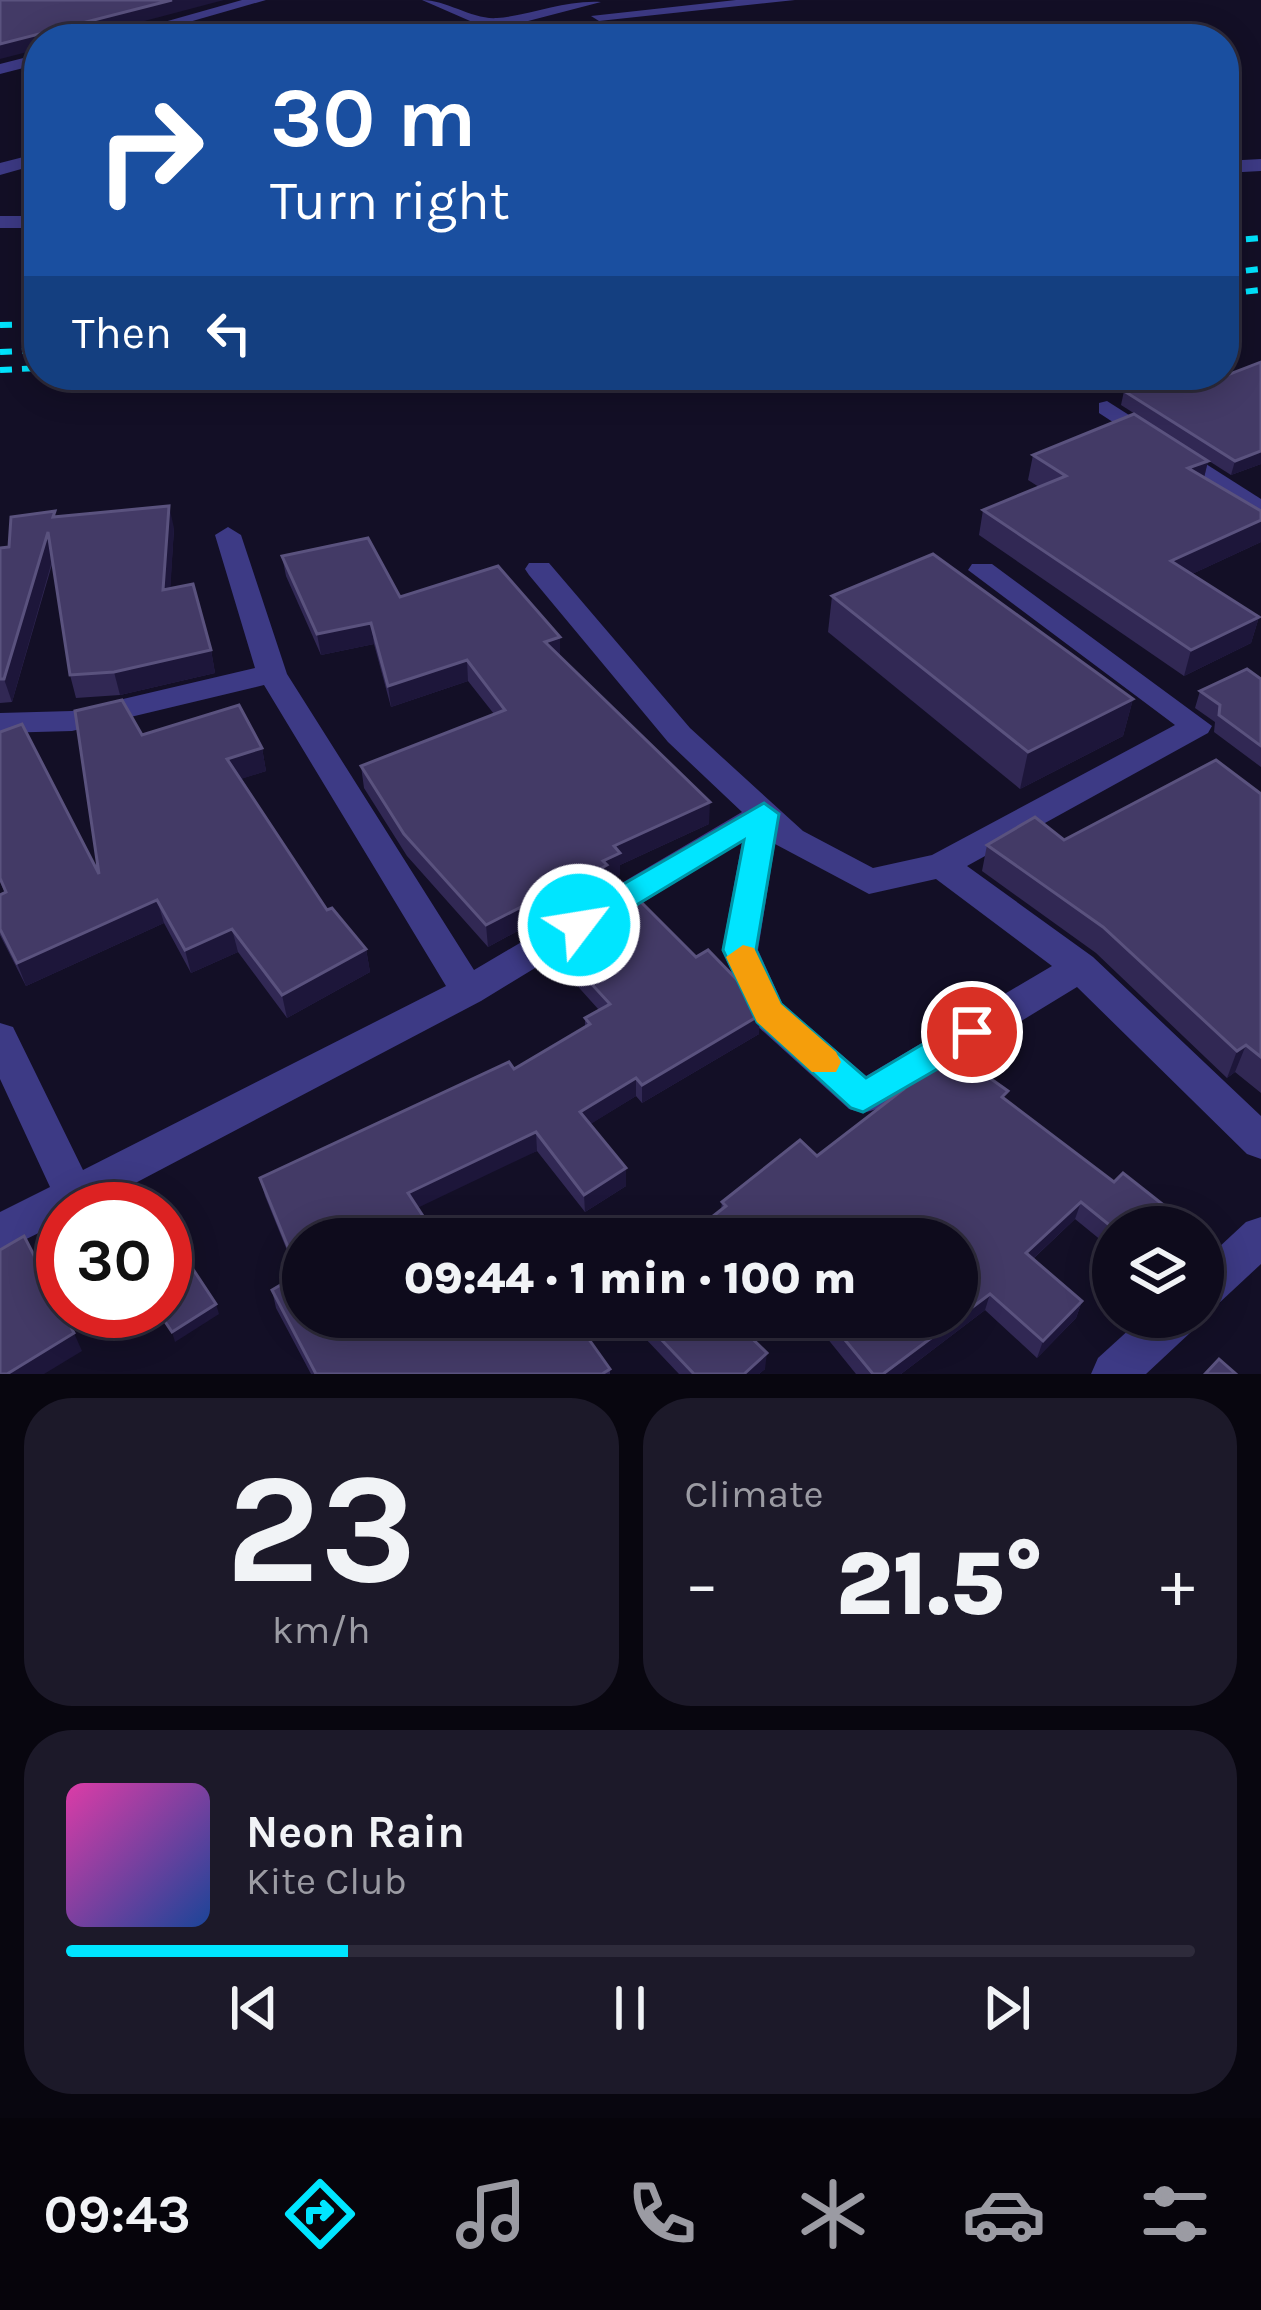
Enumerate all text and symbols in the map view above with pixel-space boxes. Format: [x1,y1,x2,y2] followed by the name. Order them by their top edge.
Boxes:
[270,69,476,167] text: 30 m
[72,72,228,228] icon: right
[270,169,510,233] text: Turn right
[196,300,262,366] icon: left
[72,307,172,359] text: Then
[516,862,642,988] position arrow
[921,981,1023,1083] pin
[939,999,1005,1065] icon: arrive
[36,1182,192,1338] speed limit sign: 30
[1092,1206,1224,1338] map controls
[1092,1206,1224,1338] button: layers
[404,1252,856,1304] text: 09:44 · 1 min · 100 m
[226,1438,417,1620] text: 23
[685,1471,824,1517] text: Climate
[836,1531,1044,1637] text: 21.5°
[685,1545,719,1623] text: −
[1160,1545,1195,1623] text: +
[272,1607,371,1653] text: km/h
[246,1806,465,1858] text: Neon Rain
[246,1858,407,1904] text: Kite Club
[221,1975,287,2041] icon: previous
[597,1975,663,2041] icon: pause
[974,1975,1040,2041] icon: next
[278,2172,362,2256] icon: directions
[449,2172,533,2256] icon: music
[620,2172,704,2256] icon: phone
[791,2172,875,2256] icon: climate
[962,2172,1046,2256] icon: car
[1133,2172,1217,2256] icon: filters
[44,2182,191,2246] text: 09:43

